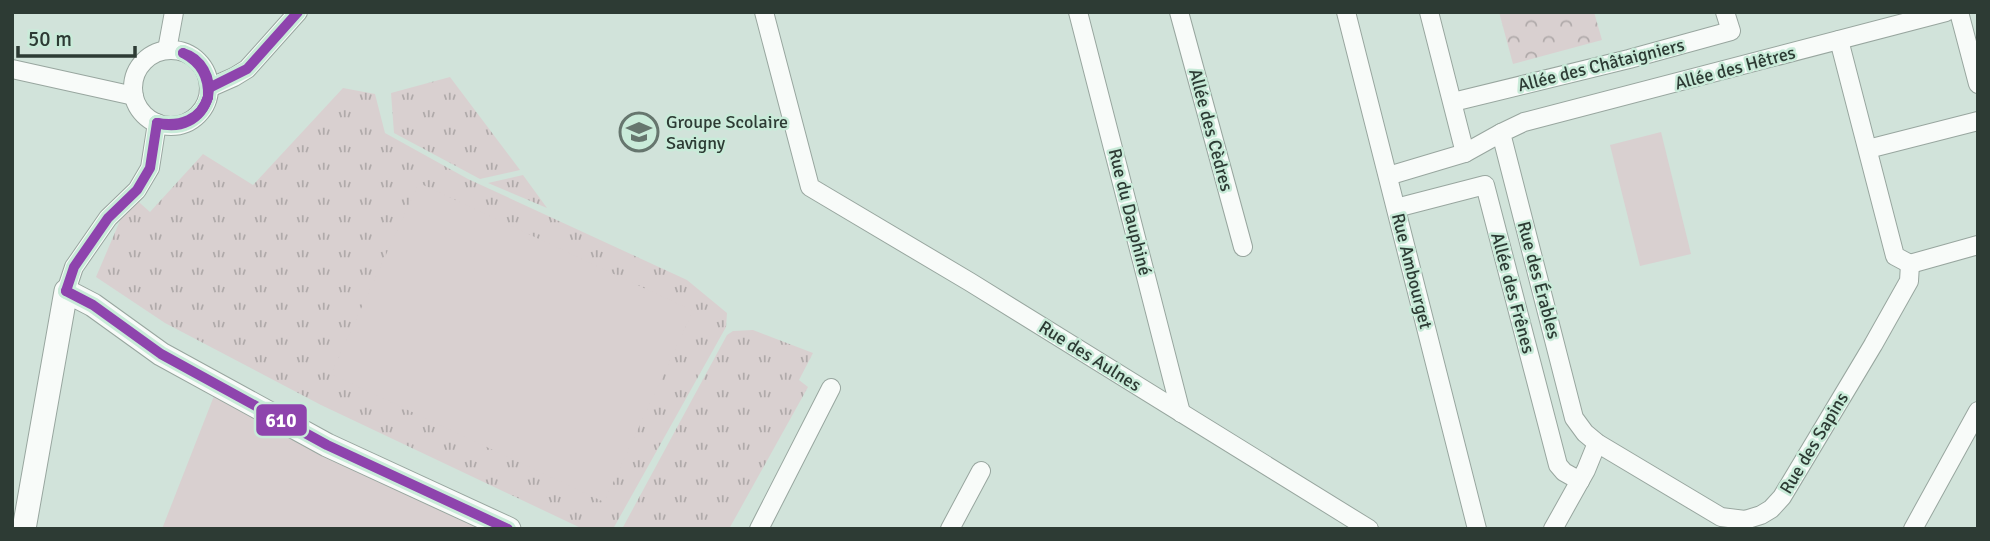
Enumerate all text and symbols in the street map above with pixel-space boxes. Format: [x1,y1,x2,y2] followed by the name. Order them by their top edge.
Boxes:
[18,14,135,58] scale bar
[28,26,72,52] text: 50 m
[1515,34,1687,96] street label: Allée des Châtaigniers
[1672,41,1798,95] street label: Allée des Hêtres
[1184,66,1238,194] street label: Allée des Cèdres
[618,111,660,153] school or university icon: Groupe Scolaire Savigny
[666,111,788,154] place label: Groupe Scolaire Savigny
[1104,146,1156,278] street label: Rue du Dauphiné
[1387,211,1437,331] street label: Rue Ambourget
[1513,219,1565,341] street label: Rue des Érables
[1486,230,1540,356] street label: Allée des Frênes
[1035,316,1145,396] street label: Rue des Aulnes
[1775,388,1853,498] street label: Rue des Sapins
[255,403,308,437] line badge: 610
[266,409,296,433] text: 610

